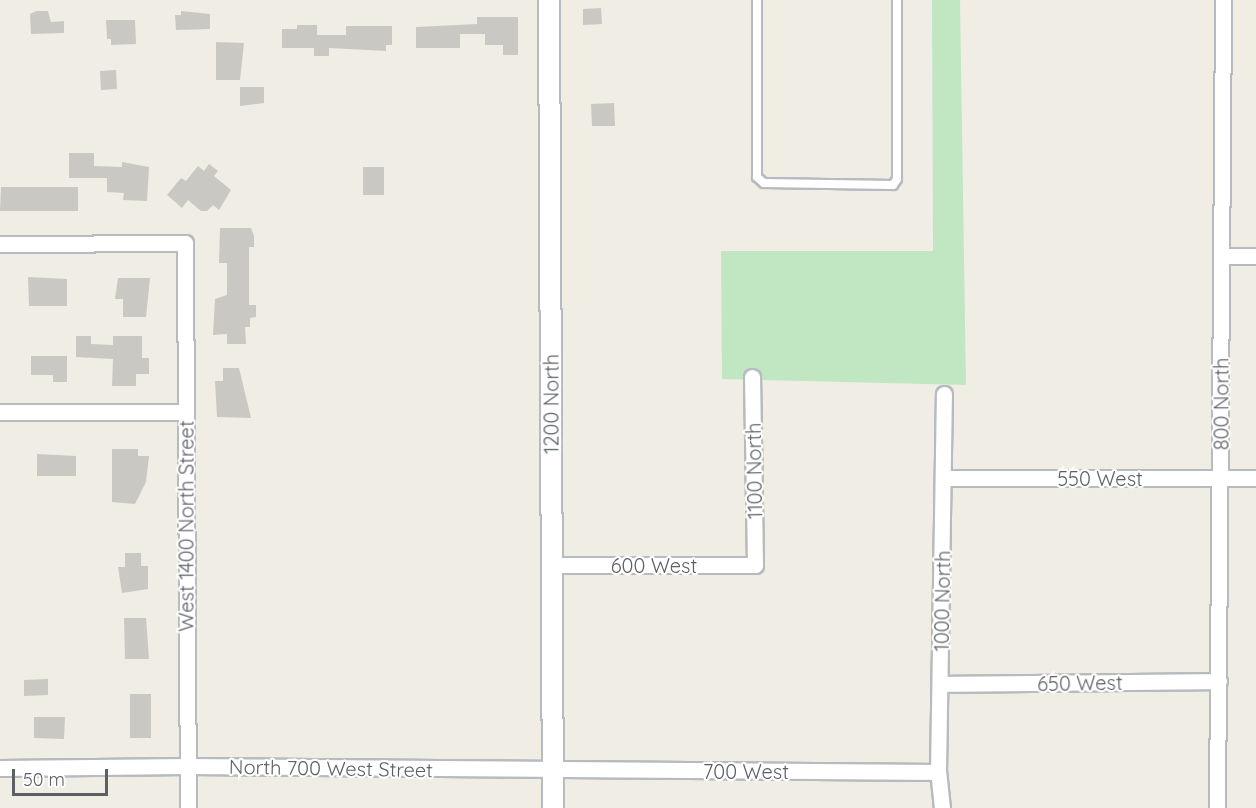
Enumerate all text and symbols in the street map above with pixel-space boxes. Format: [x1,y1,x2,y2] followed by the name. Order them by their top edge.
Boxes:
[539,354,563,454] street label: 1200 North
[1209,358,1233,450] street label: 800 North
[174,420,198,632] street label: West 1400 North Street
[741,423,767,519] street label: 1100 North
[1057,466,1143,490] street label: 550 West
[929,550,955,652] street label: 1000 North
[611,553,697,577] street label: 600 West
[1037,670,1123,696] street label: 650 West
[229,754,433,782] street label: North 700 West Street
[15,757,111,795] scale bar
[703,759,789,783] street label: 700 West
[23,768,65,791] text: 50 m

